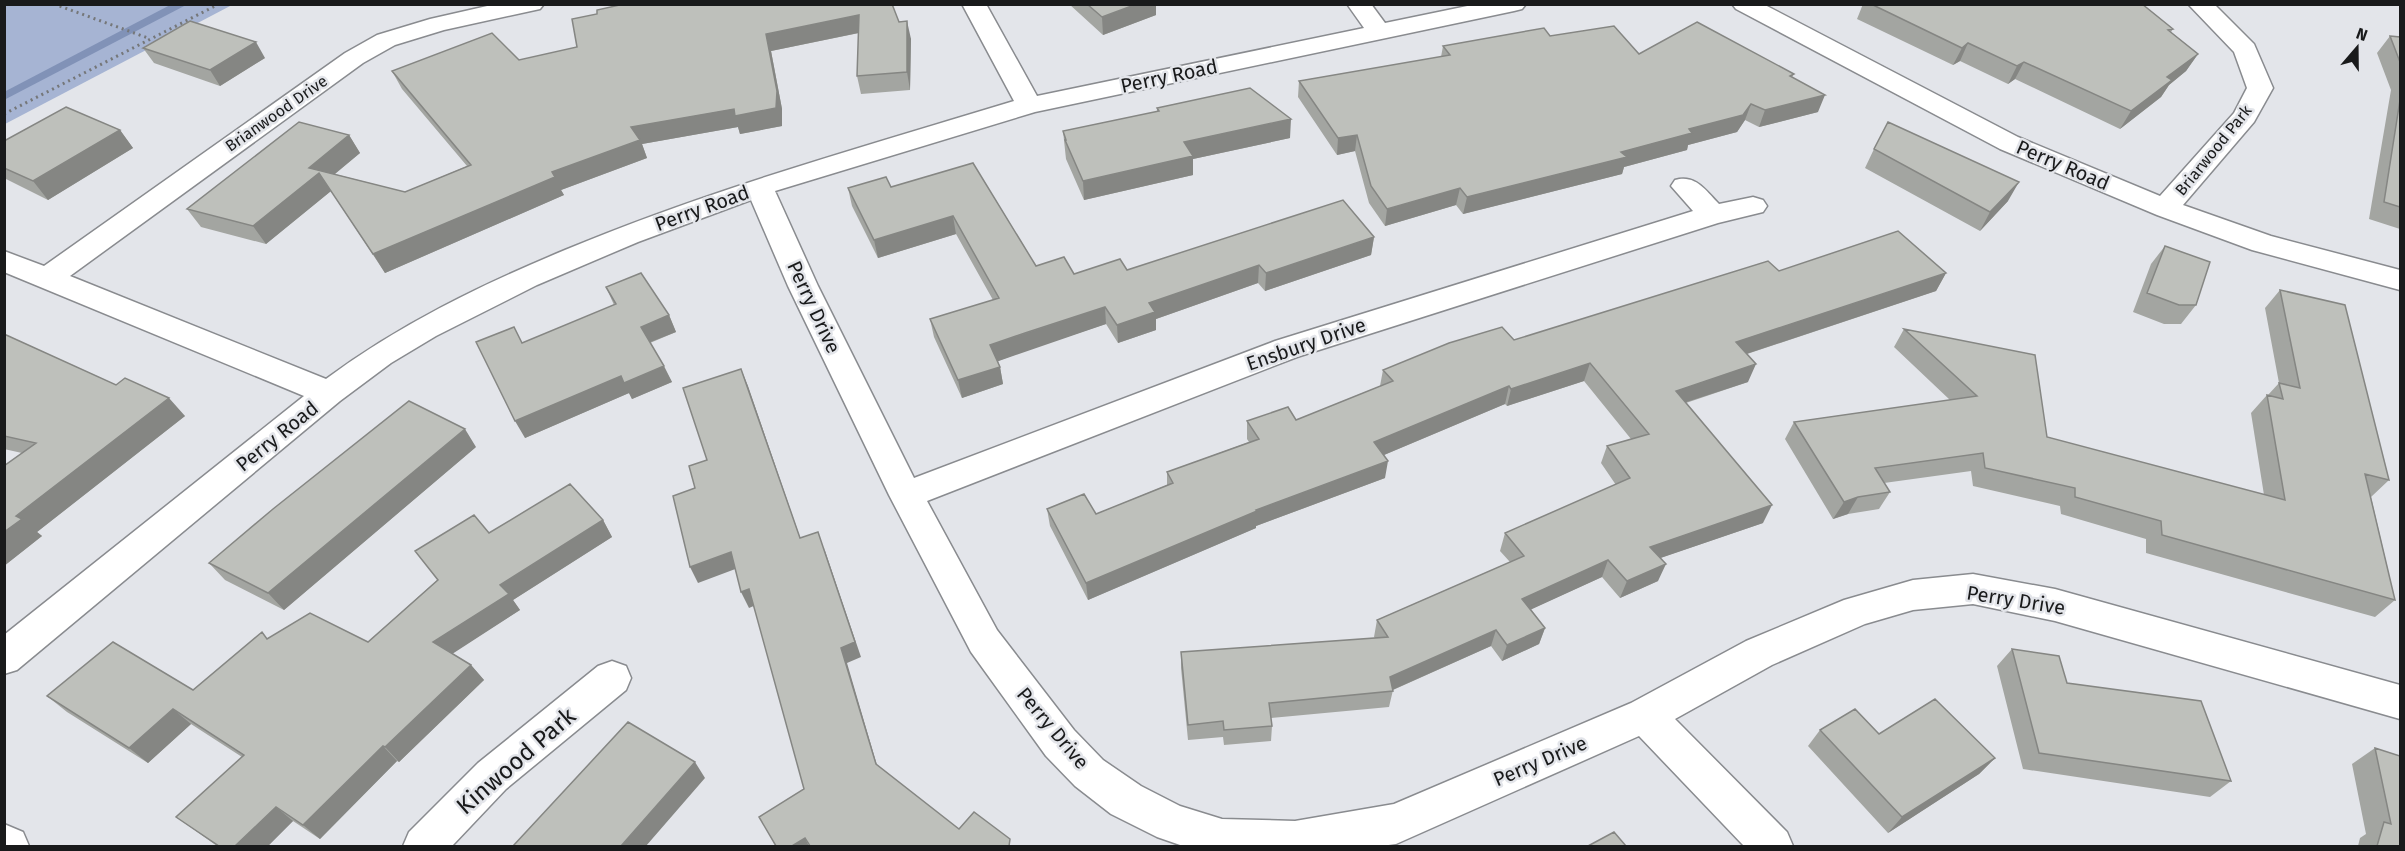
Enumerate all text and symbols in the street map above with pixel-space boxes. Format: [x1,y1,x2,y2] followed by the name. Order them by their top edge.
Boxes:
[2327,18,2387,78] north arrow
[2354,24,2370,45] text: N
[1118,54,1220,98] street label: Perry Road
[222,71,331,156] street label: Brianwood Drive
[2171,101,2256,199] street label: Briarwood Park
[2013,135,2113,195] street label: Perry Road
[652,180,752,236] street label: Perry Road
[782,257,846,357] street label: Perry Drive
[1243,312,1369,376] street label: Ensbury Drive
[231,396,323,476] street label: Perry Road
[1965,580,2067,620] street label: Perry Drive
[1012,682,1094,774] street label: Perry Drive
[451,701,582,820] street label: Kinwood Park
[1490,731,1590,791] street label: Perry Drive

